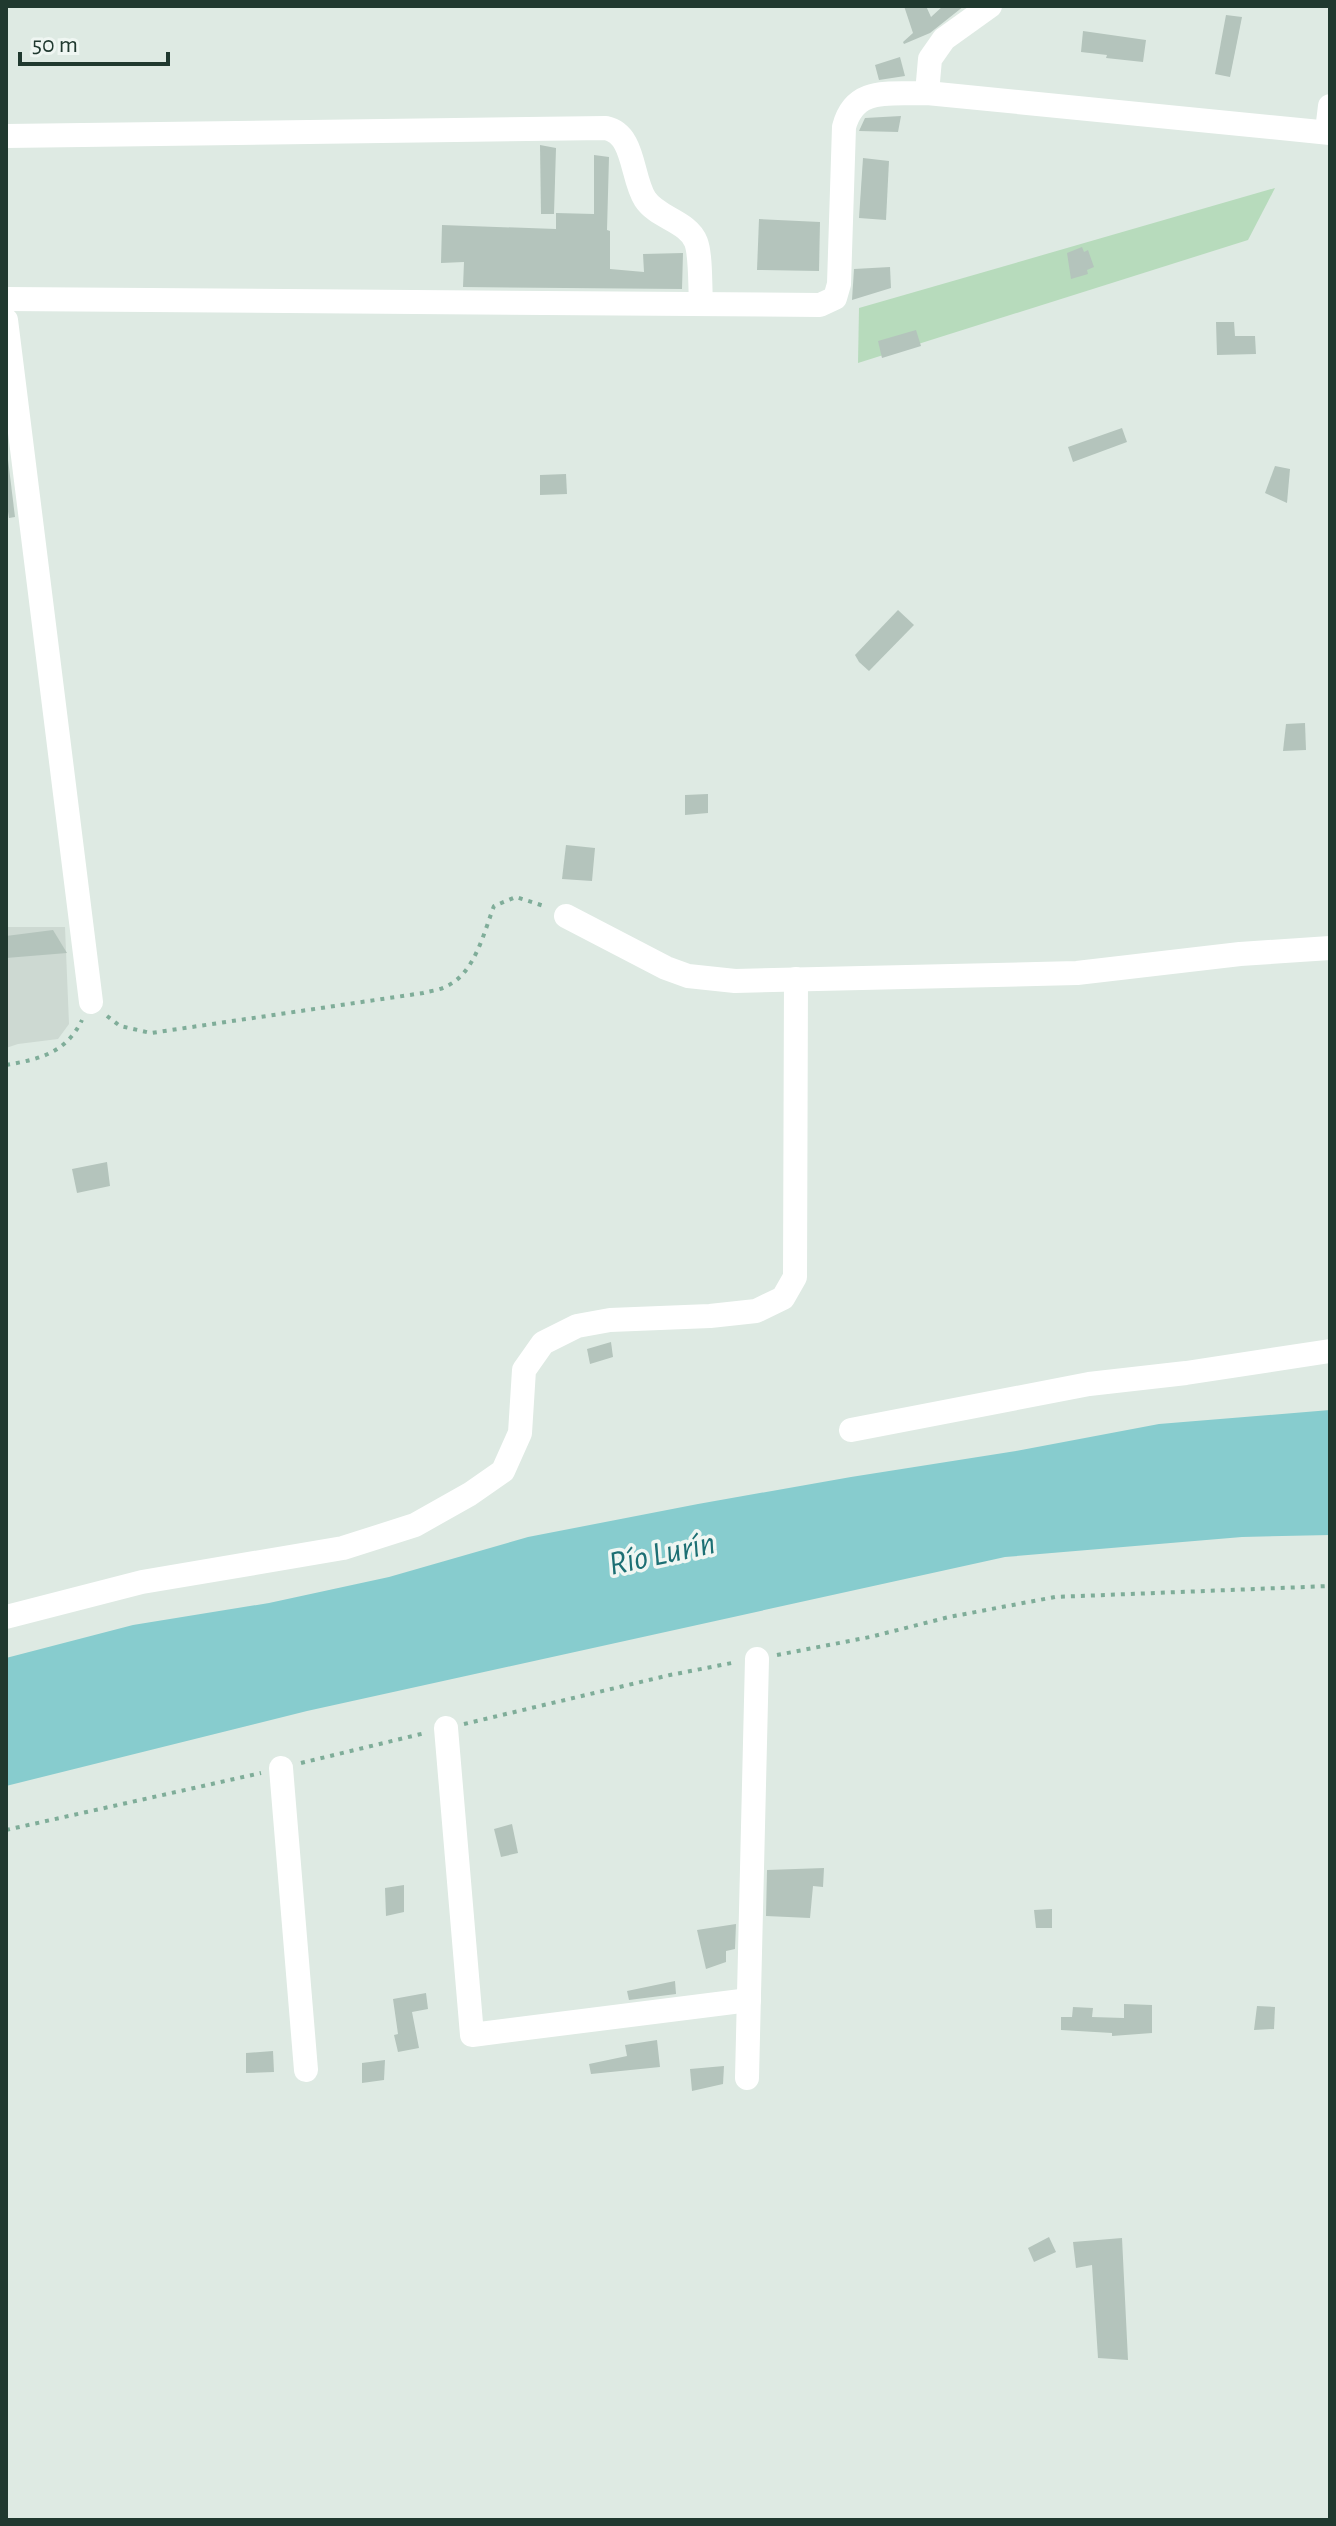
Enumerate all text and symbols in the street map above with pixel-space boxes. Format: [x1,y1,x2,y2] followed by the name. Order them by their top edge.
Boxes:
[20,16,168,66] scale bar
[32,33,78,57] text: 50 m
[606,1526,718,1582] water label: Río Lurín

